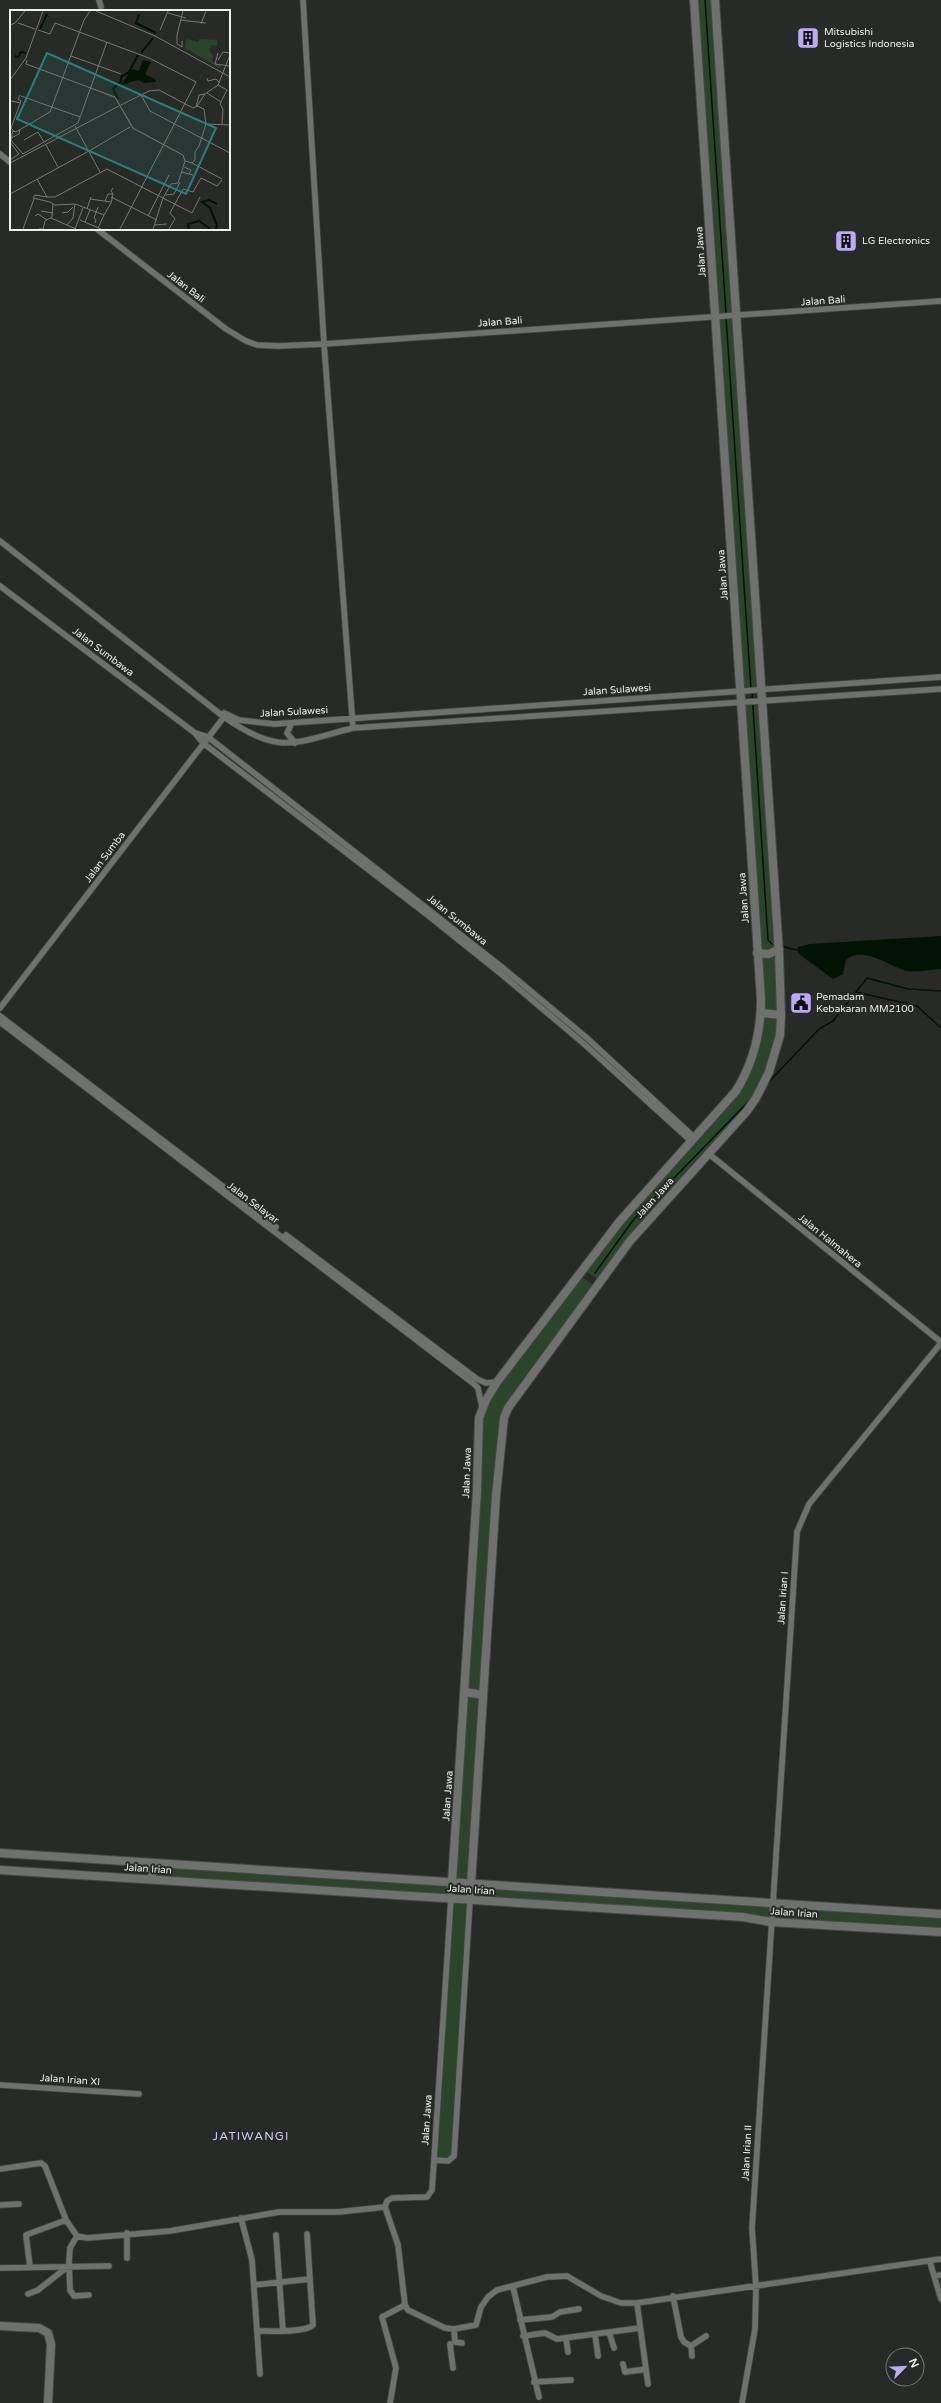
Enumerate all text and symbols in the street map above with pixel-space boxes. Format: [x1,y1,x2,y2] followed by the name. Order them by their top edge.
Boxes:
[10,10,230,230] inset map
[795,25,821,51] building icon: Mitsubishi Logistics Indonesia
[824,26,914,50] place label: Mitsubishi Logistics Indonesia
[693,226,709,278] street label: Jalan Jawa
[833,228,859,254] building icon: LG Electronics
[862,235,930,247] place label: LG Electronics
[165,269,207,305] street label: Jalan Bali
[800,293,846,309] street label: Jalan Bali
[477,314,523,330] street label: Jalan Bali
[715,549,731,601] street label: Jalan Jawa
[70,625,136,679] street label: Jalan Sumbawa
[583,682,651,698] street label: Jalan Sulawesi
[260,704,328,720] street label: Jalan Sulawesi
[82,829,128,885] street label: Jalan Sumba
[736,872,752,924] street label: Jalan Jawa
[425,892,489,948] street label: Jalan Sumbawa
[788,990,814,1016] public building icon: Pemadam Kebakaran MM2100
[816,991,914,1015] place label: Pemadam Kebakaran MM2100
[634,1175,676,1221] street label: Jalan Jawa
[225,1180,281,1226] street label: Jalan Selayar
[796,1212,864,1270] street label: Jalan Halmahera
[460,1447,474,1499] street label: Jalan Jawa
[775,1571,791,1625] street label: Jalan Irian I
[440,1770,456,1822] street label: Jalan Jawa
[124,1861,172,1877] street label: Jalan Irian
[447,1882,495,1898] street label: Jalan Irian
[770,1905,818,1921] street label: Jalan Irian
[40,2072,100,2088] street label: Jalan Irian XI
[419,2094,435,2146] street label: Jalan Jawa
[740,2125,754,2181] street label: Jalan Irian II
[213,2129,289,2143] district label: JATIWANGI
[885,2347,925,2387] north arrow
[906,2356,921,2370] text: N

